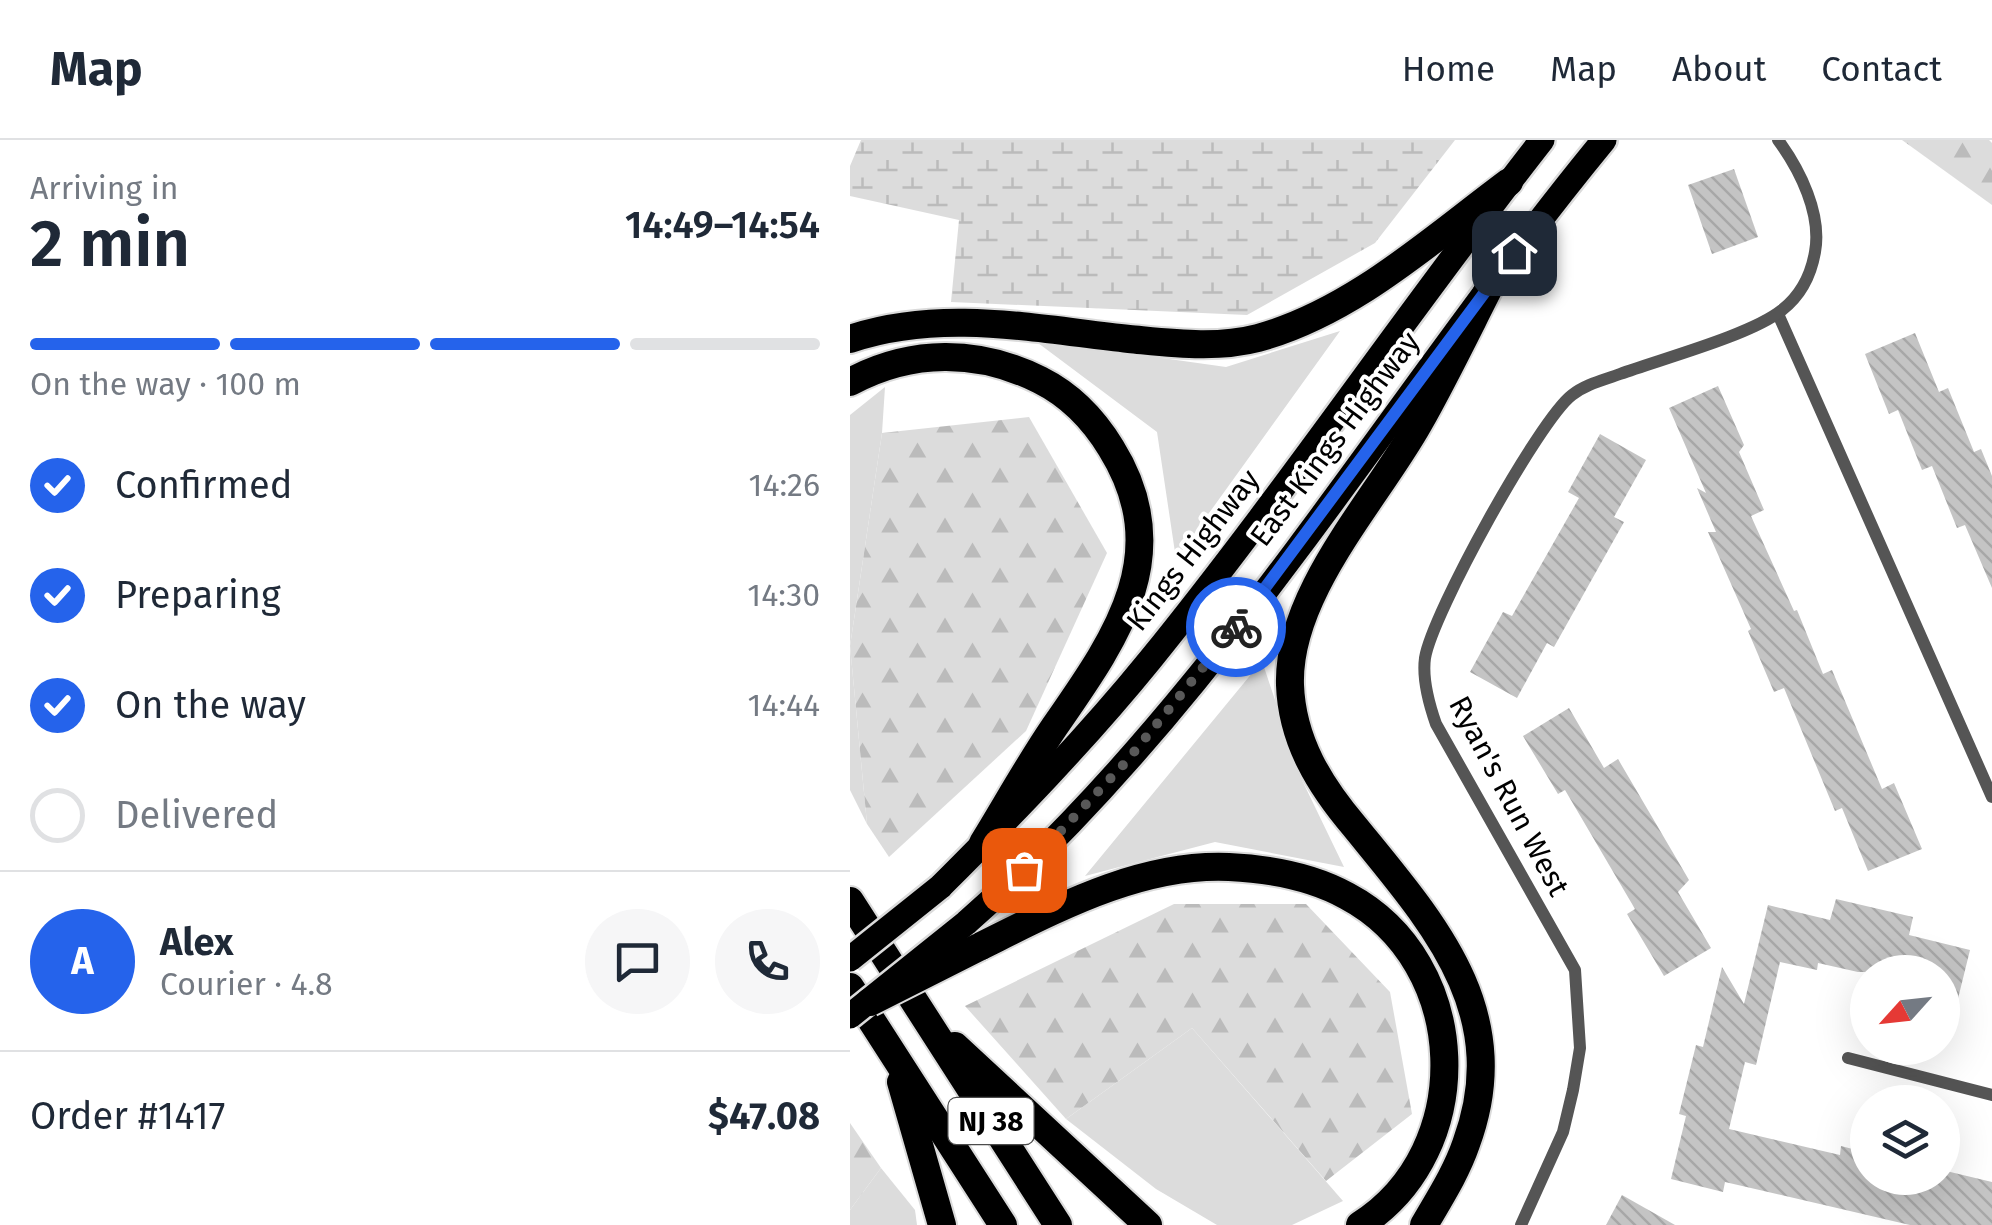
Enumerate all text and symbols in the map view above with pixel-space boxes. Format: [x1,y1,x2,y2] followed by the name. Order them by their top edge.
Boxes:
[50,40,143,98] text: Map
[1402,48,1495,90] text: Home
[1550,48,1617,90] text: Map
[1672,48,1766,90] text: About
[1821,48,1942,90] text: Contact
[30,169,178,207] text: Arriving in
[625,202,820,248] text: 14:49–14:54
[30,205,190,283] text: 2 min
[1472,211,1557,296] pin
[1487,226,1542,281] icon: home
[1243,324,1428,553] street label: East Kings Highway
[30,365,301,403] text: On the way · 100 m
[30,458,85,513] icon: check
[115,462,293,508] text: Confirmed
[1119,462,1267,638] street label: Kings Highway
[749,466,820,504] text: 14:26
[30,568,85,623] icon: check
[115,572,281,618] text: Preparing
[747,576,820,614] text: 14:30
[1186,577,1286,677] courier
[1209,600,1264,655] icon: bike
[30,678,85,733] icon: check
[115,682,306,728] text: On the way
[748,686,820,724] text: 14:44
[1441,690,1577,902] street label: Ryan's Run West
[115,792,278,838] text: Delivered
[982,828,1067,913] pin
[997,843,1052,898] icon: bag
[585,909,690,1014] button: chat
[715,909,820,1014] button: phone
[160,919,233,965] text: Alex
[71,938,94,984] text: A
[1850,955,1960,1065] north arrow
[1850,955,1960,1195] map controls
[160,965,333,1003] text: Courier · 4.8
[1850,1085,1960,1195] button: layers
[30,1093,225,1139] text: Order #1417
[708,1093,820,1139] text: $47.08
[948,1098,1034,1144] road number: NJ 38

